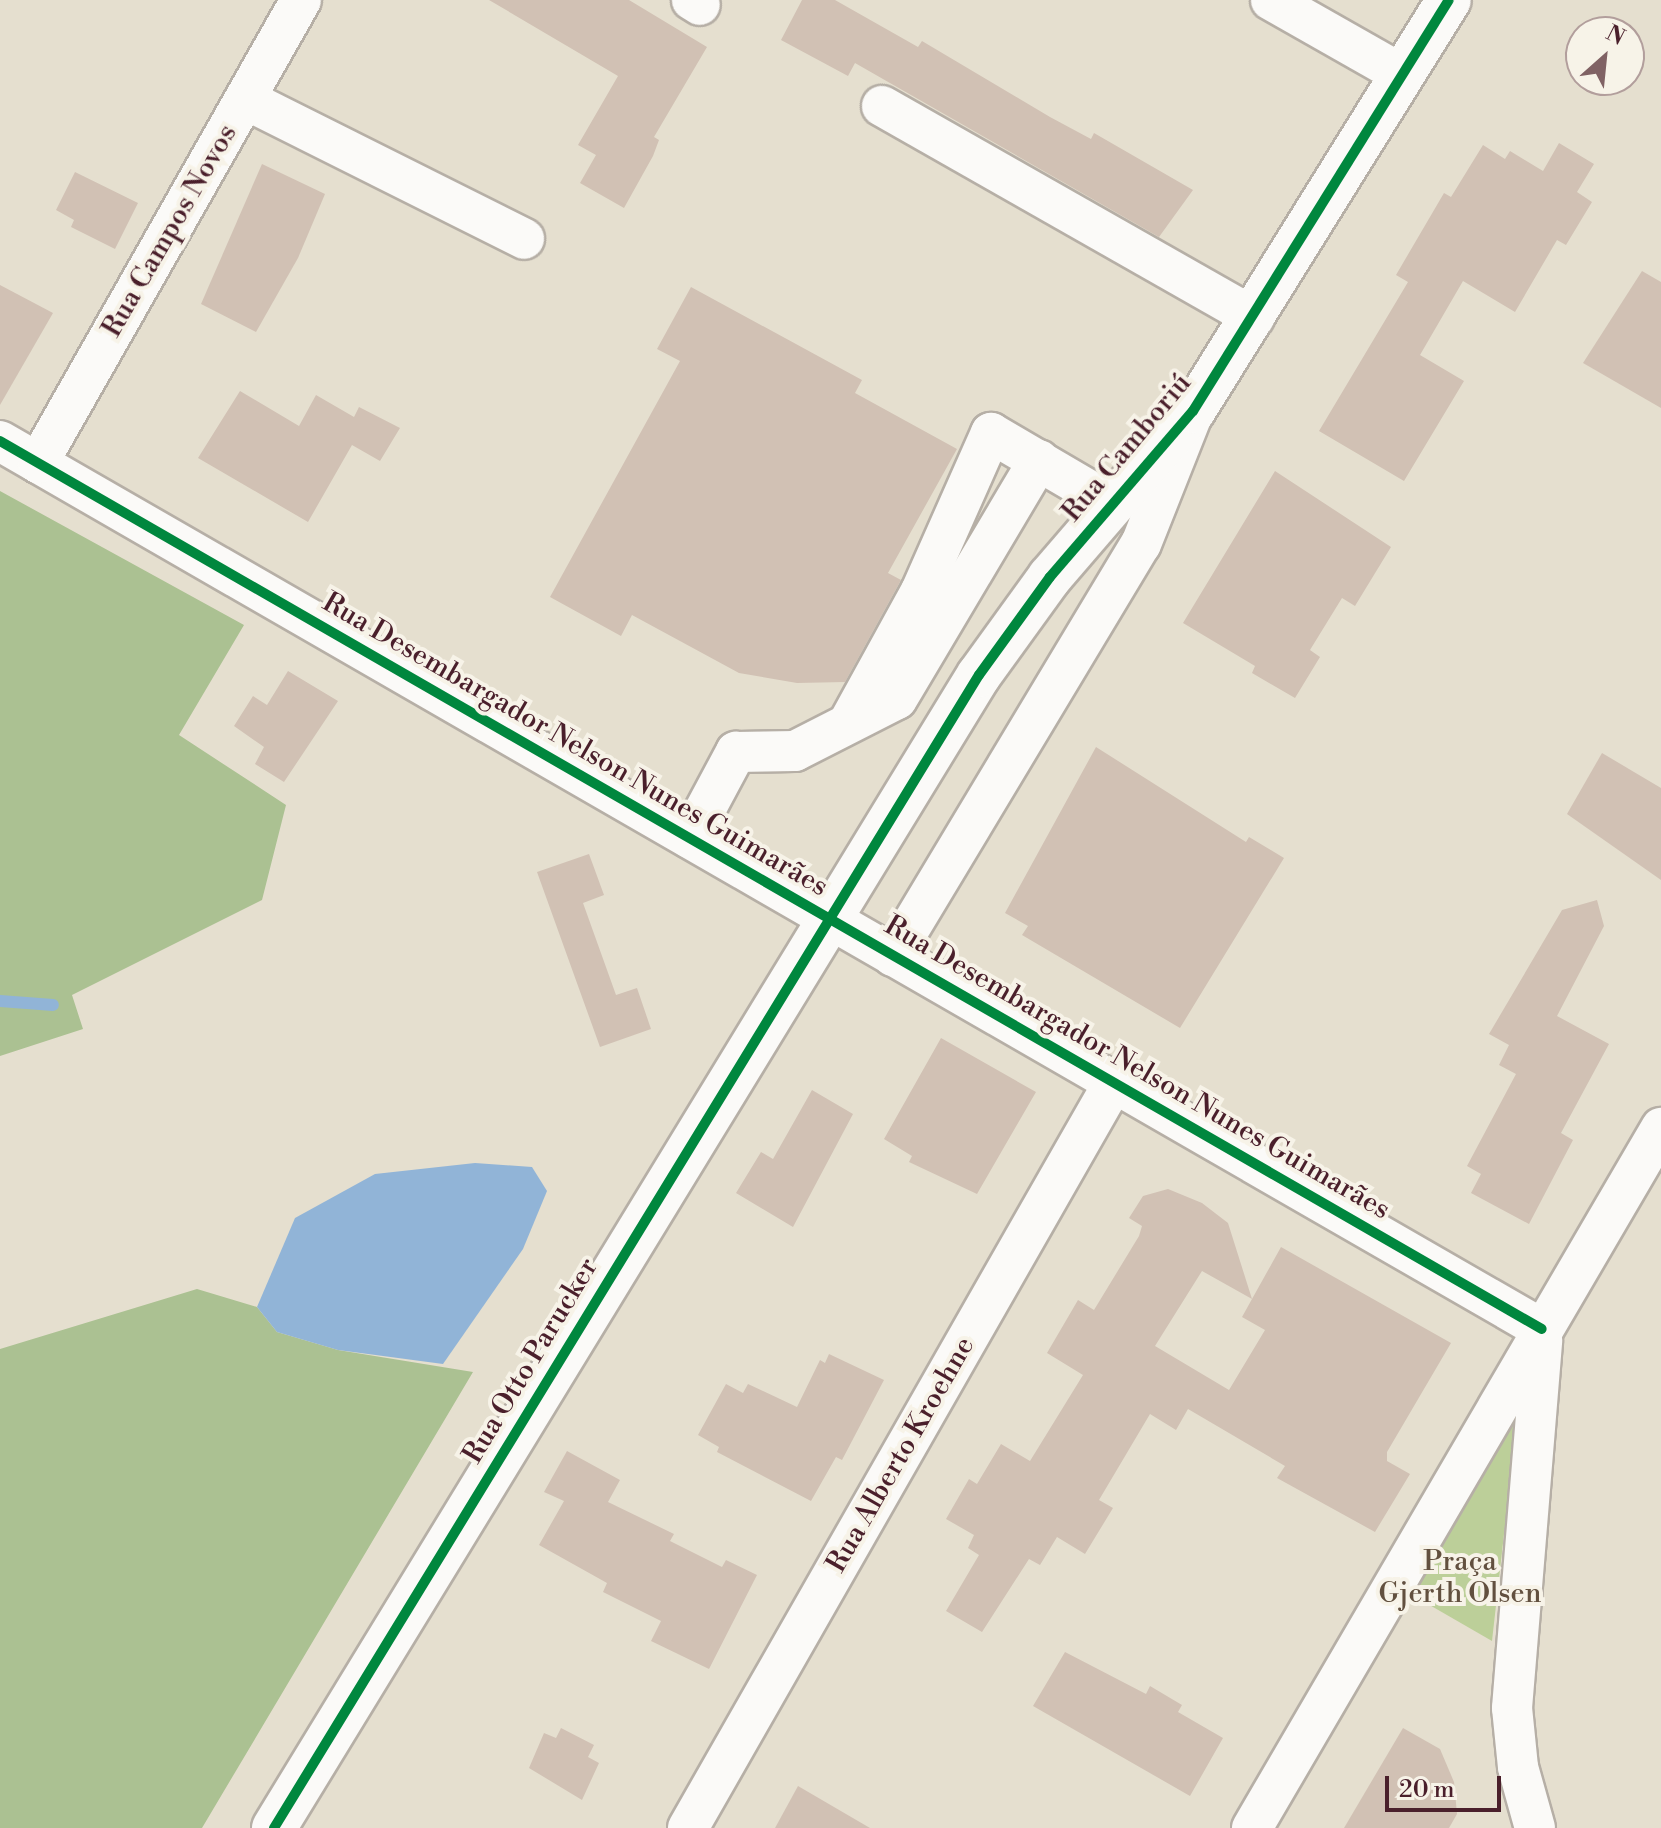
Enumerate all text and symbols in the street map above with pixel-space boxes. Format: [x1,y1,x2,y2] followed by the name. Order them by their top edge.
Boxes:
[1565,16,1645,96] north arrow
[1601,20,1629,52] text: N
[95,119,245,343] street label: Rua Campos Novos
[1055,367,1199,529] street label: Rua Camboriú
[316,586,834,904] street label: Rua Desembargador Nelson Nunes Guimarães
[878,909,1396,1227] street label: Rua Desembargador Nelson Nunes Guimarães
[456,1252,606,1470] street label: Rua Otto Parucker
[820,1331,982,1579] street label: Rua Alberto Kroehne
[1379,1545,1541,1611] park label: Praça Gjerth Olsen
[1389,1760,1505,1810] scale bar
[1399,1775,1455,1805] text: 20 m

